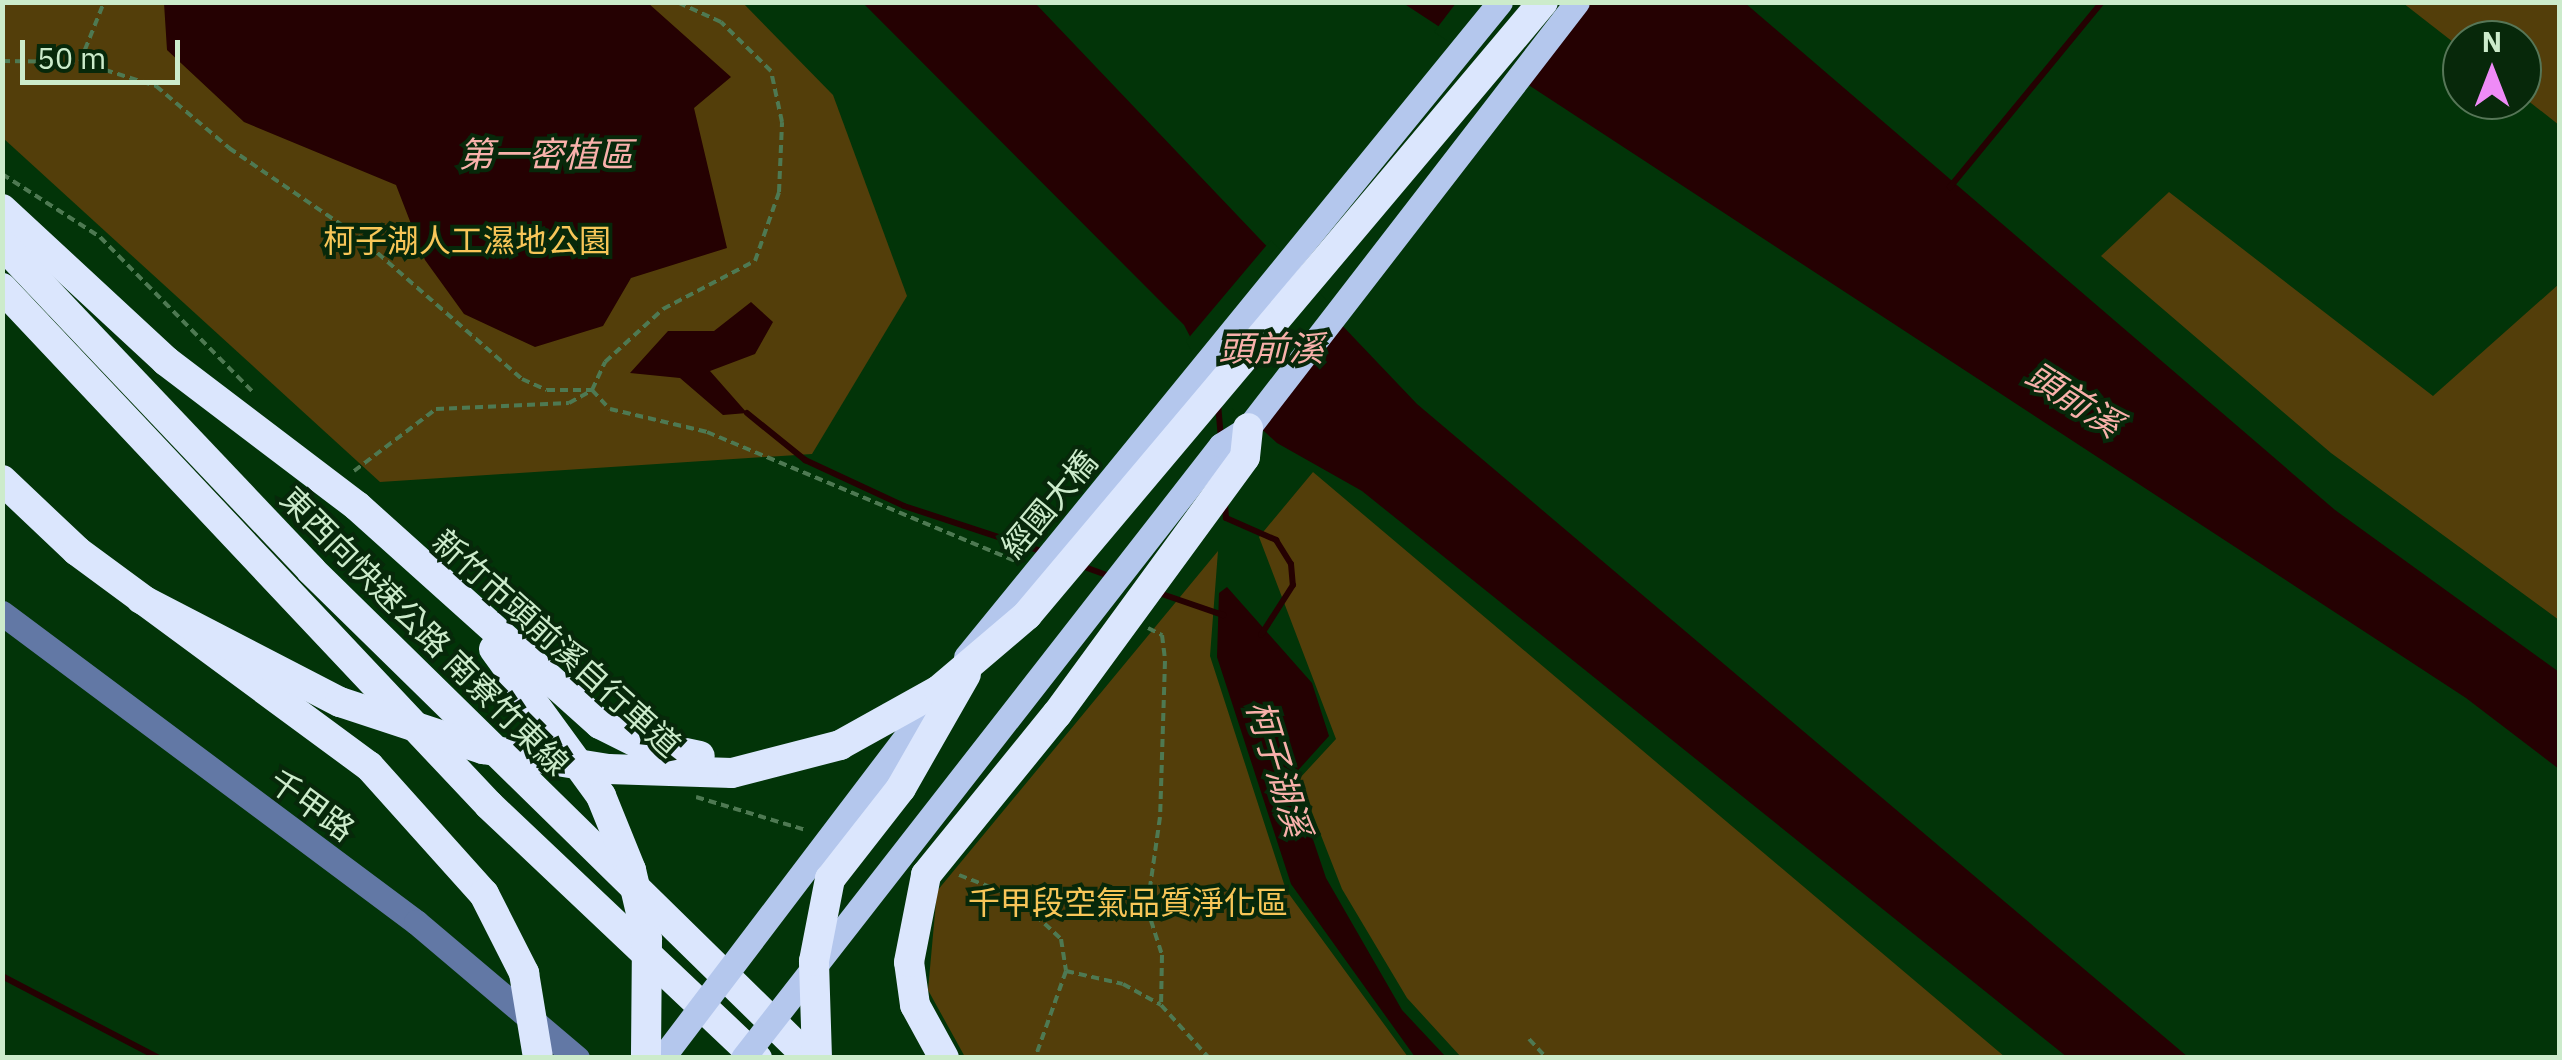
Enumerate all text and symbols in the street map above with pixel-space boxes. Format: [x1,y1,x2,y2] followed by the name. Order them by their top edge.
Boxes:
[25,20,185,82] scale bar
[2442,20,2542,120] north arrow
[2482,23,2502,60] text: N
[37,38,106,77] text: 50 m
[459,133,633,175] water label: 第一密植區
[323,221,611,259] park label: 柯子湖人工濕地公園
[1219,327,1323,369] water label: 頭前溪
[2019,353,2129,445] water label: 頭前溪
[993,443,1105,565] street label: 經國大橋
[273,479,577,783] street label: 東西向快速公路 南寮竹東線
[425,522,689,764] street label: 新竹市頭前溪自行車道
[1238,695,1320,841] water label: 柯子湖溪
[262,761,362,849] street label: 千甲路
[968,883,1288,921] park label: 千甲段空氣品質淨化區

